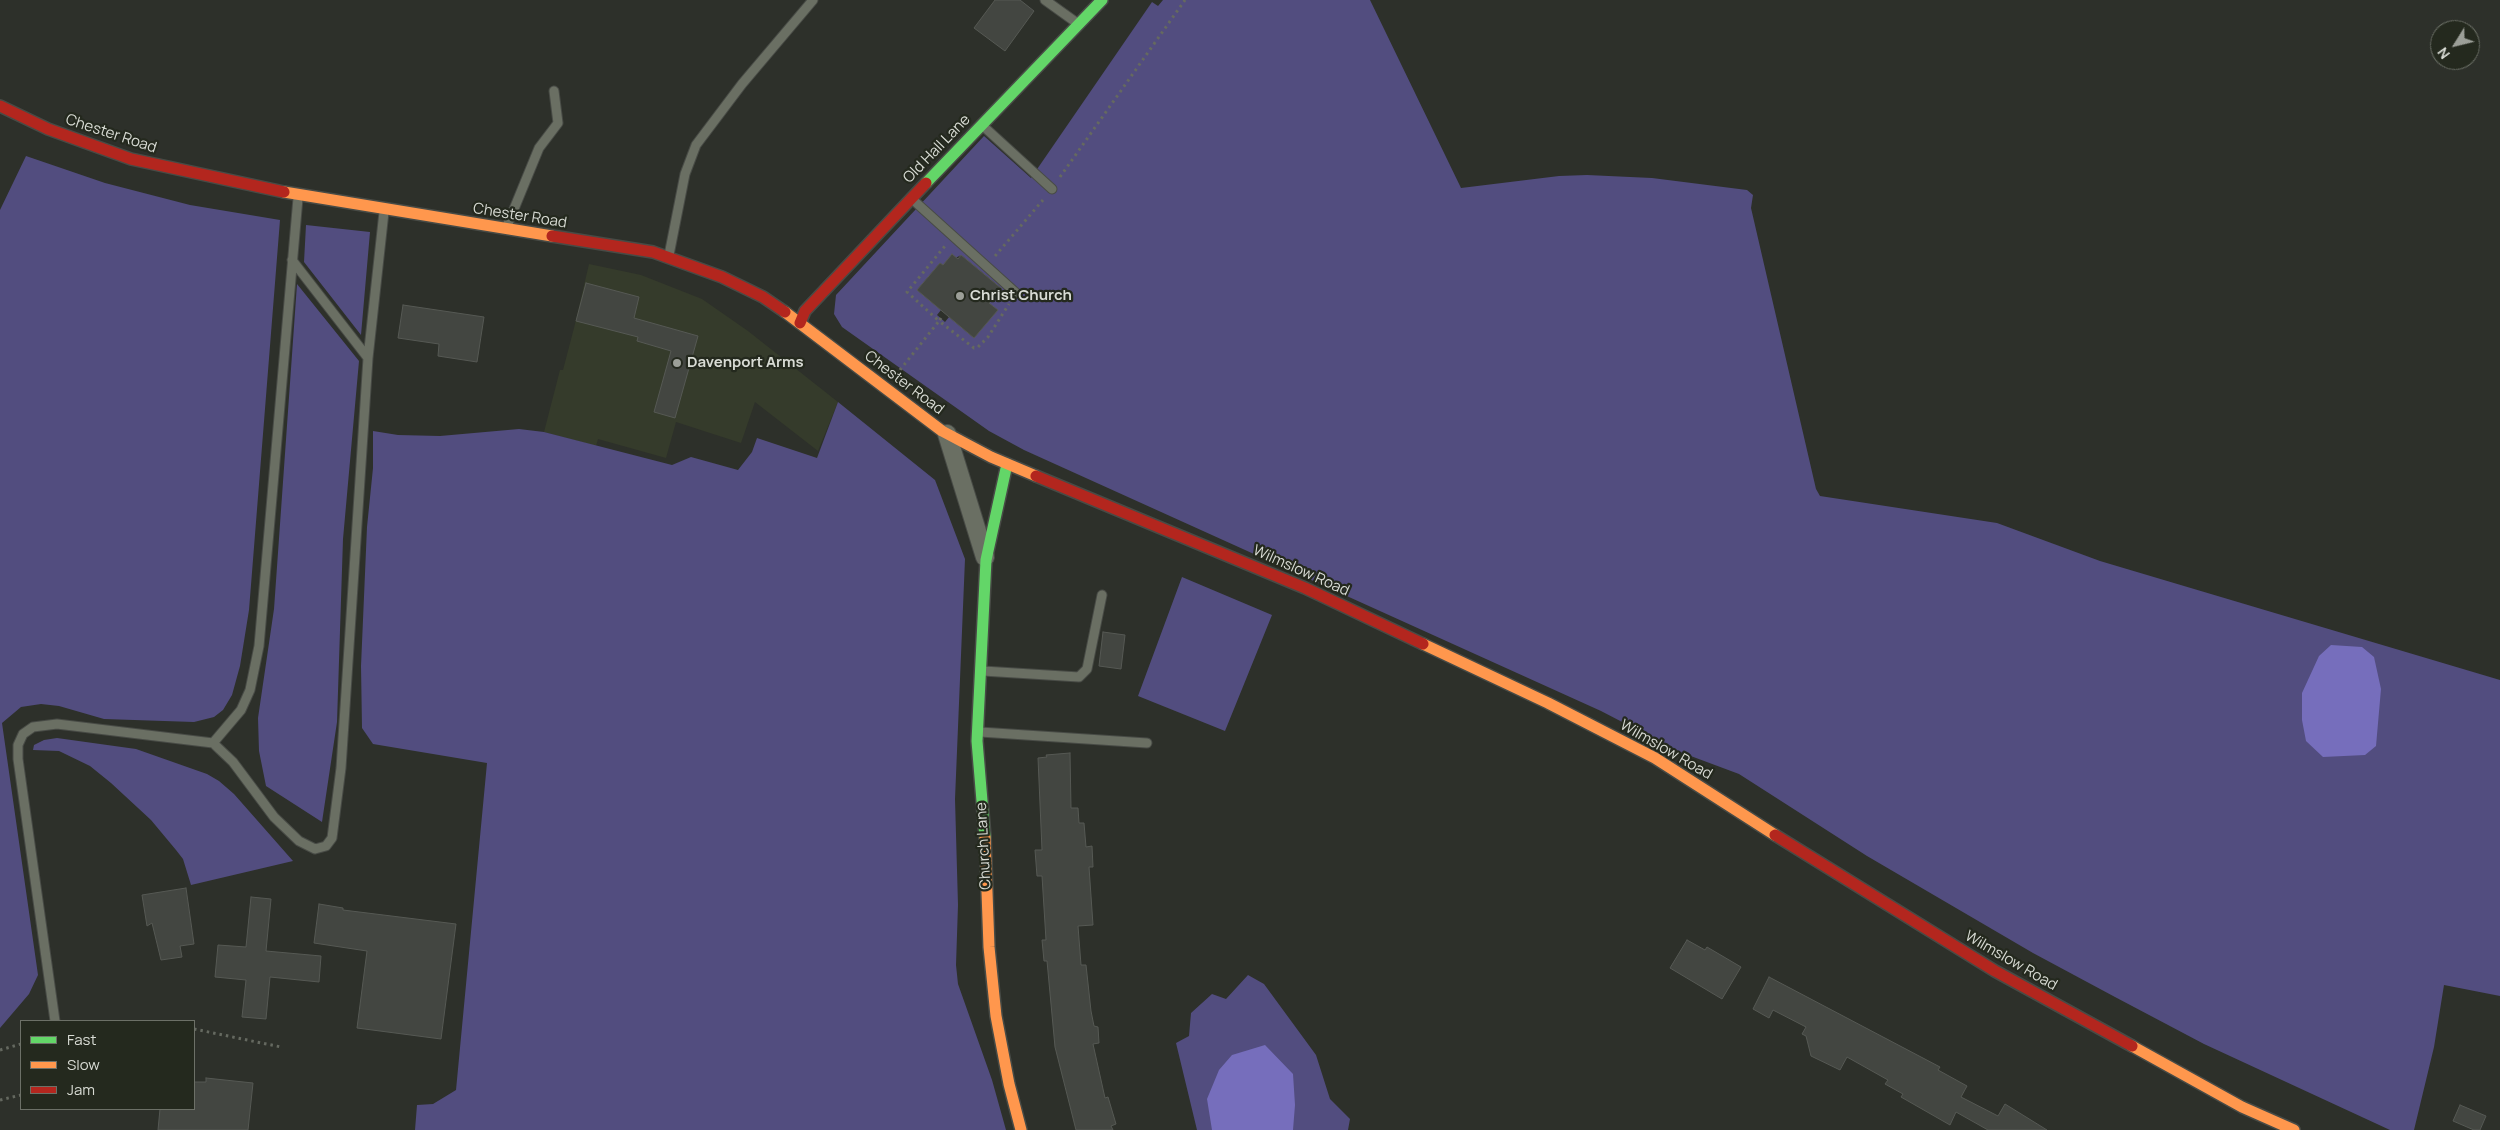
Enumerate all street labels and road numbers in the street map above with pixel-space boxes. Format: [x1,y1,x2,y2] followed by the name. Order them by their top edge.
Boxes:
[63,111,159,157] street label: Chester Road
[900,111,974,187] street label: Old Hall Lane
[472,200,568,232] street label: Chester Road
[861,347,947,419] street label: Chester Road
[1250,542,1352,600] street label: Wilmslow Road
[1617,716,1715,784] street label: Wilmslow Road
[973,802,995,890] street label: Church Lane
[1962,927,2060,995] street label: Wilmslow Road

